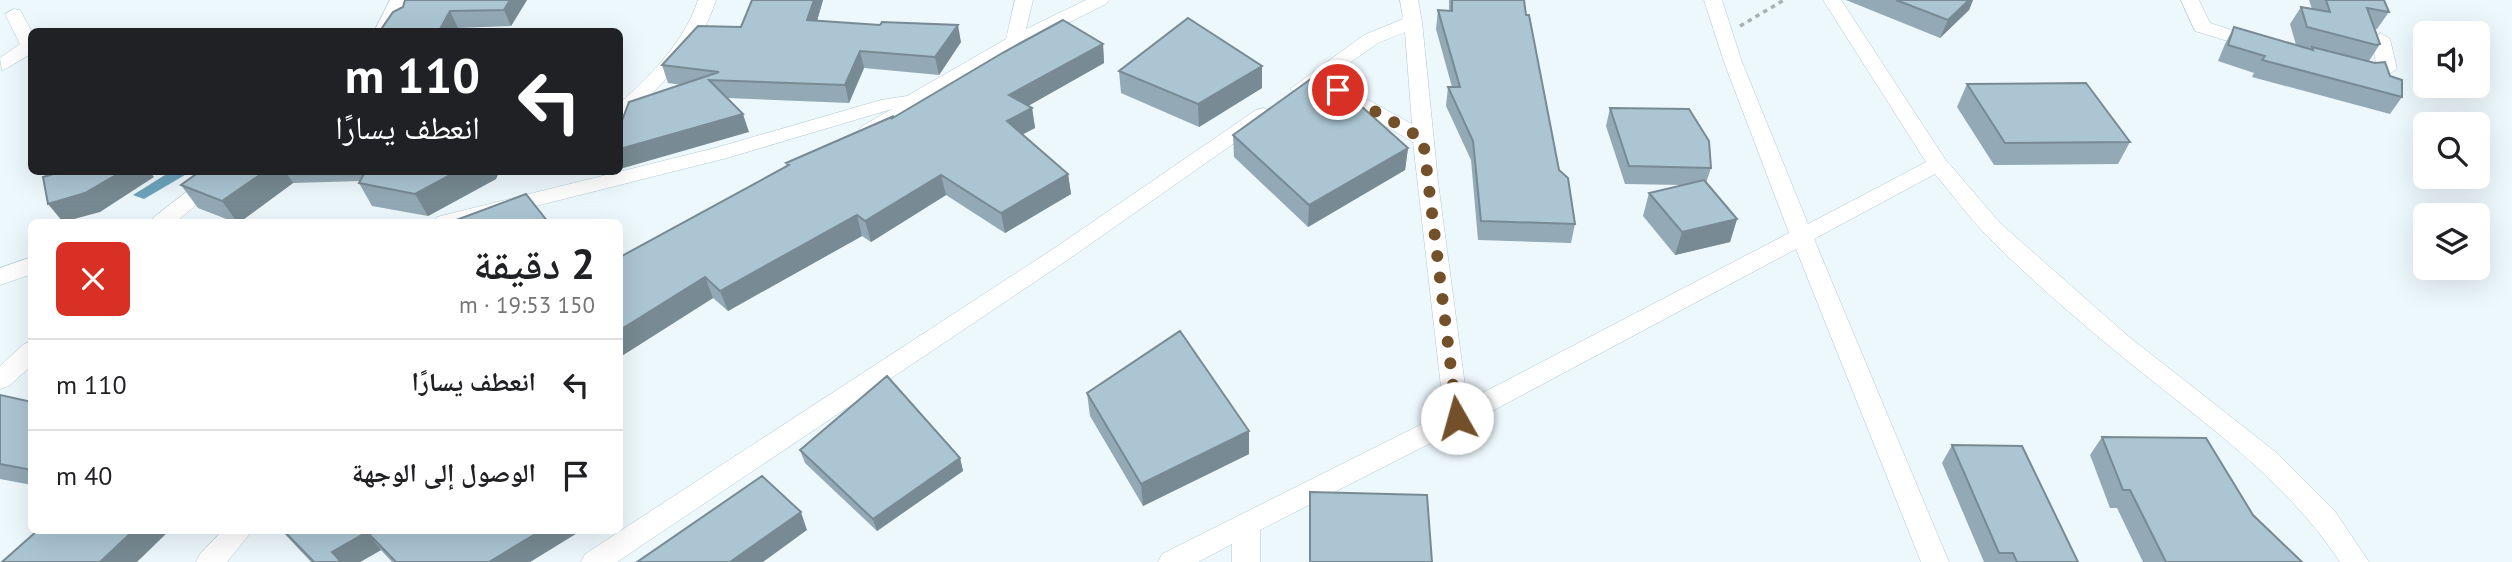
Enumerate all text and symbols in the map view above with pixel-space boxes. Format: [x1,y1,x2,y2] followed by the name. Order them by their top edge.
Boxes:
[2413,21,2490,280] map controls
[2413,21,2490,98] button: sound
[345,43,480,107] text: 110 m
[504,56,595,147] icon: left
[1308,60,1368,120] pin
[1319,71,1357,109] icon: arrive
[335,106,480,148] text: انعطف يسارًا
[2413,112,2490,189] button: search
[2413,203,2490,280] button: layers
[473,236,595,291] text: 2 دقيقة
[56,242,130,316] button: close
[459,290,595,319] text: 150 m · 19:53
[412,365,536,398] text: انعطف يسارًا
[557,366,595,404] icon: left
[56,368,127,401] text: 110 m
[1420,381,1494,455] position arrow
[352,456,536,489] text: الوصول إلى الوجهة
[557,457,595,495] icon: arrive
[56,459,112,492] text: 40 m

